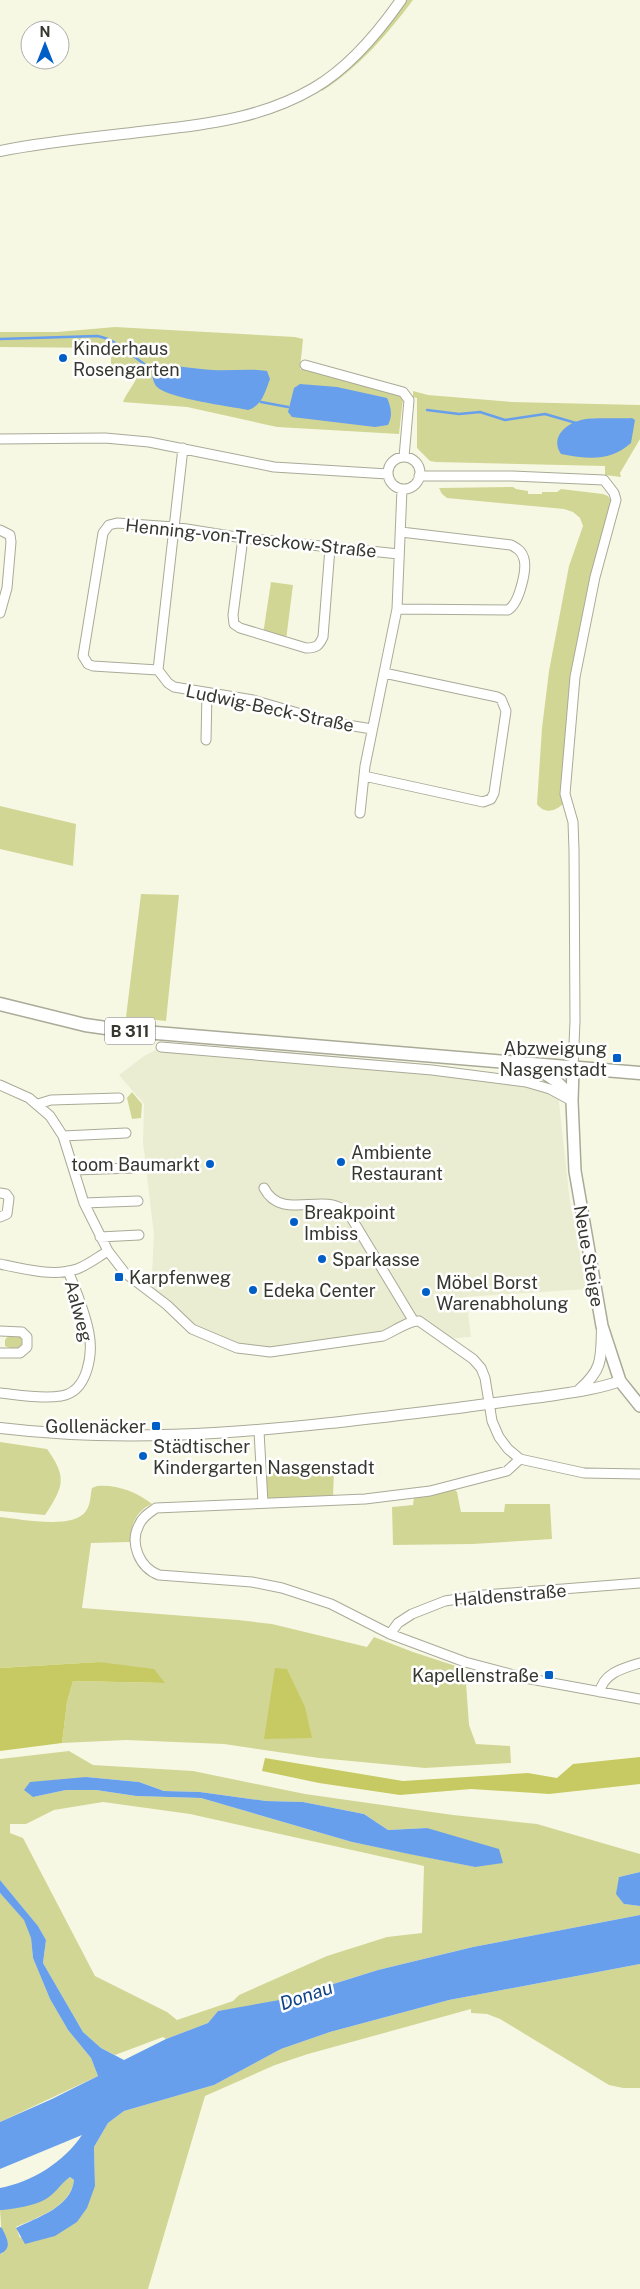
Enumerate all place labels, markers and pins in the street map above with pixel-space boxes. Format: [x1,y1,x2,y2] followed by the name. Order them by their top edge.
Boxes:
[73,338,180,380] place label: Kinderhaus Rosengarten
[57,352,69,364] marker: Kinderhaus Rosengarten
[500,1038,607,1080] place label: Abzweigung Nasgenstadt
[611,1052,623,1064] marker: Abzweigung Nasgenstadt
[351,1142,443,1184] place label: Ambiente Restaurant
[71,1154,200,1175] place label: toom Baumarkt
[335,1156,347,1168] marker: Ambiente Restaurant
[204,1158,216,1170] marker: toom Baumarkt
[304,1202,396,1244] place label: Breakpoint Imbiss
[288,1216,300,1228] marker: Breakpoint Imbiss
[332,1249,420,1270] place label: Sparkasse
[316,1253,328,1265] marker: Sparkasse
[129,1267,231,1288] place label: Karpfenweg
[113,1271,125,1283] marker: Karpfenweg
[436,1272,568,1314] place label: Möbel Borst Warenabholung
[263,1280,376,1301] place label: Edeka Center
[247,1284,259,1296] marker: Edeka Center
[420,1286,432,1298] marker: Möbel Borst Warenabholung
[45,1416,146,1437] place label: Gollenäcker
[150,1420,162,1432] marker: Gollenäcker
[153,1436,375,1478] place label: Städtischer Kindergarten Nasgenstadt
[137,1450,149,1462] marker: Städtischer Kindergarten Nasgenstadt
[412,1665,539,1686] place label: Kapellenstraße
[543,1669,555,1681] marker: Kapellenstraße

